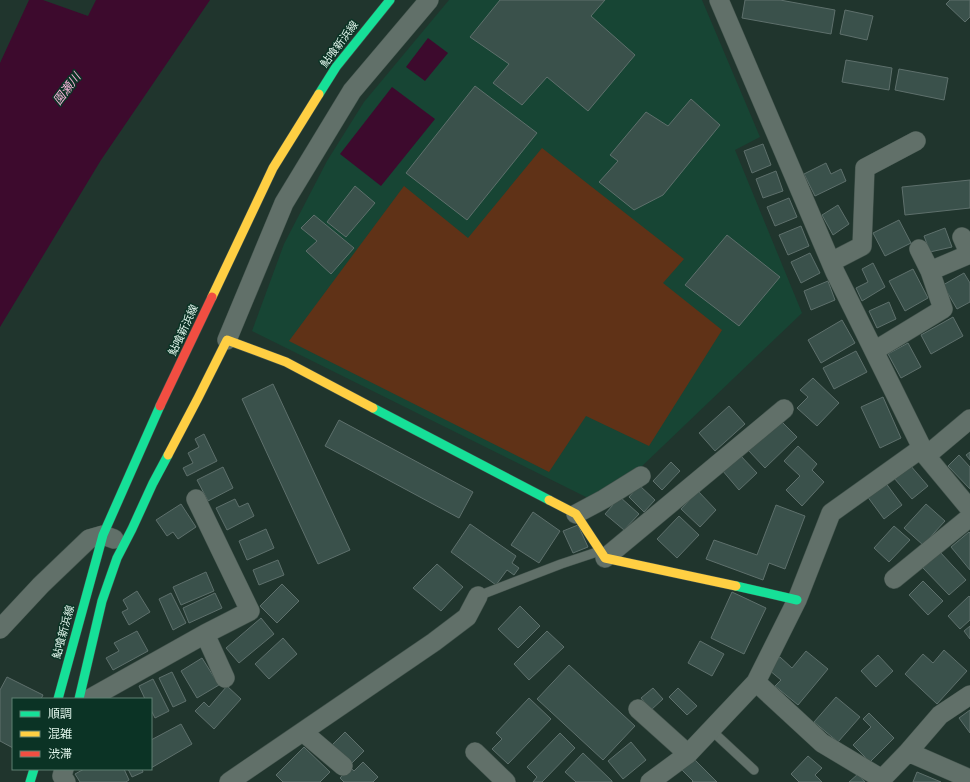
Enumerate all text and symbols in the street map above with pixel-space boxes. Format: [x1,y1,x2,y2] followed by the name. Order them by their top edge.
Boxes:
[317,18,360,70] street label: 鮎喰新浜線
[50,68,84,107] water label: 園瀬川
[165,302,200,357] street label: 鮎喰新浜線
[49,604,76,660] street label: 鮎喰新浜線
[12,698,152,770] legend
[48,706,72,720] text: 順調
[48,726,72,740] text: 混雑
[48,746,72,760] text: 渋滞

